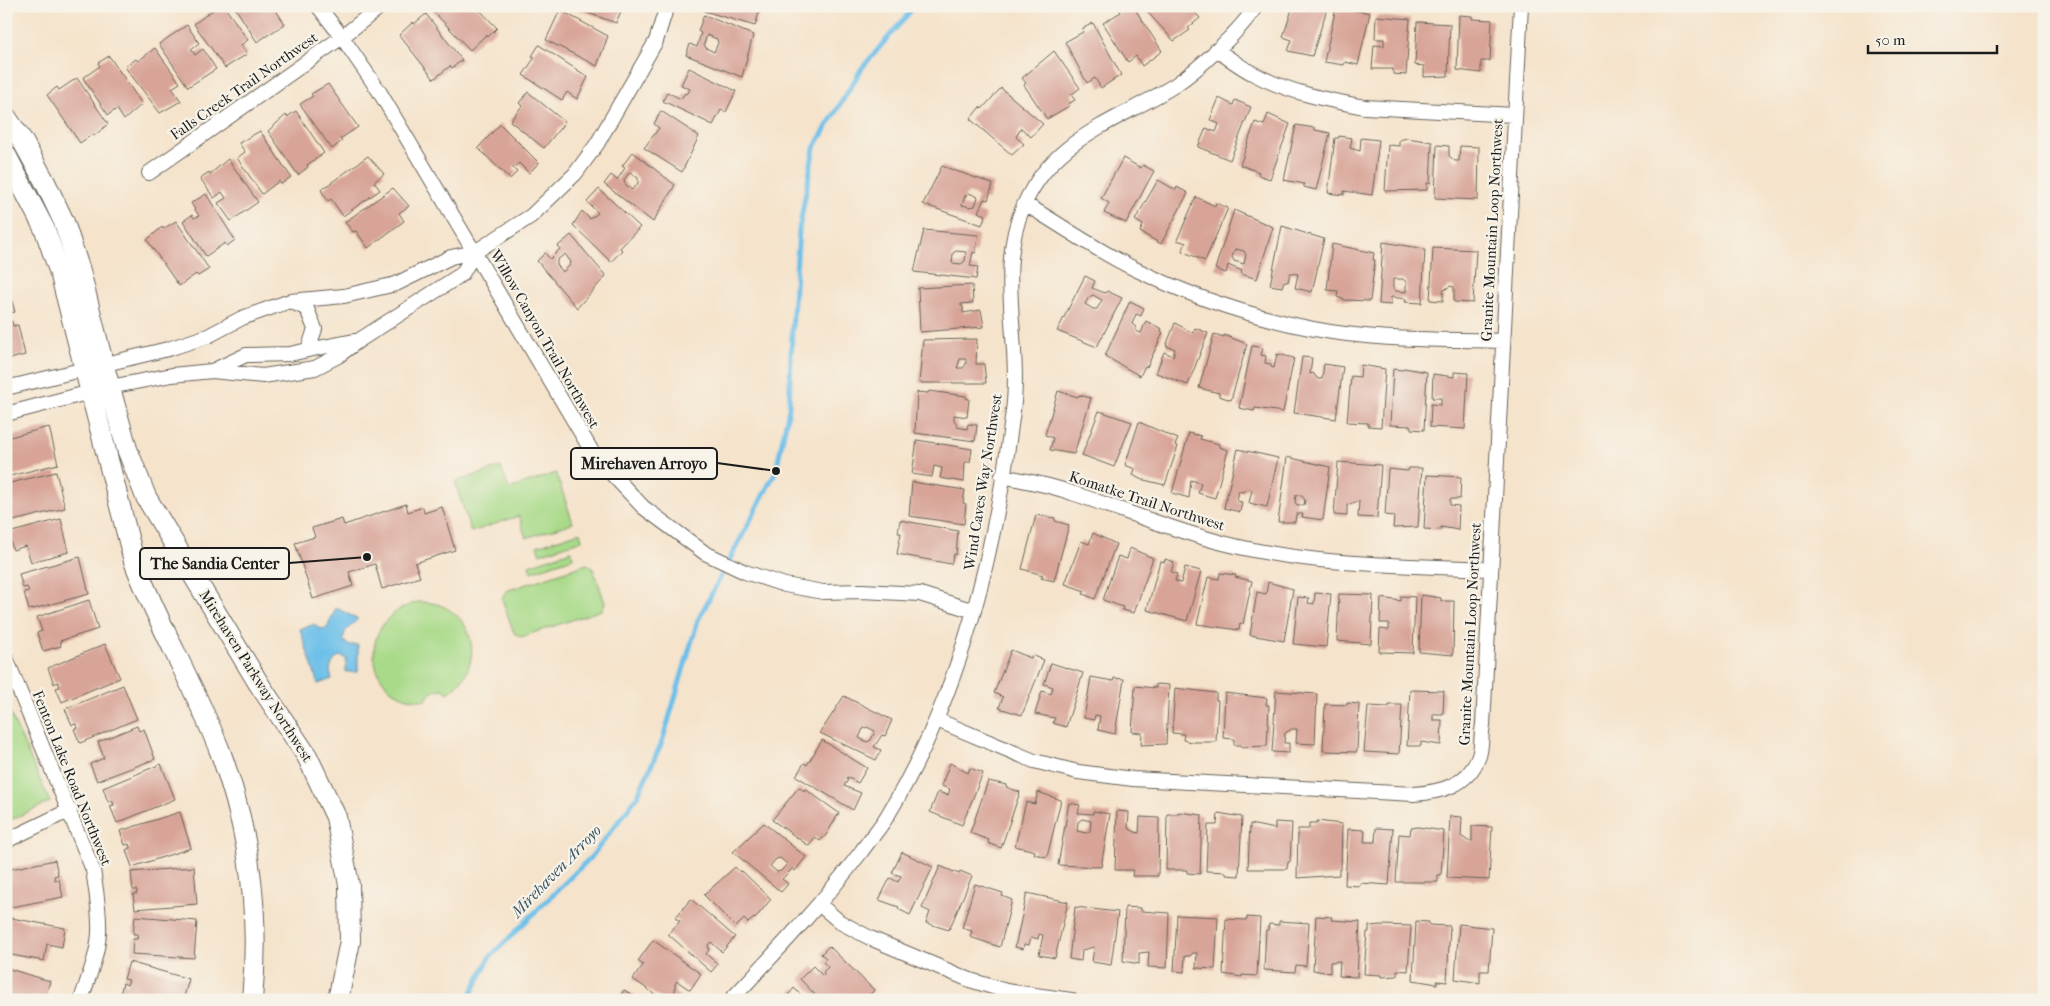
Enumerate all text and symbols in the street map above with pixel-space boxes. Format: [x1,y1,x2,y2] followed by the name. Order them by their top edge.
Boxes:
[1868,22,1996,54] scale bar
[167,28,322,144] street label: Falls Creek Trail Northwest
[1875,31,1906,49] text: 50 m
[1477,117,1507,342] street label: Granite Mountain Loop Northwest
[486,246,604,432] street label: Willow Canyon Trail Northwest
[960,392,1006,573] street label: Wind Caves Way Northwest
[571,448,717,479] callout: Mirehaven Arroyo
[580,454,707,474] text: Mirehaven Arroyo
[1067,467,1228,535] street label: Komatke Trail Northwest
[1455,521,1485,746] street label: Granite Mountain Loop Northwest
[140,548,289,579] callout: The Sandia Center
[150,554,281,573] text: The Sandia Center
[195,586,317,766] street label: Mirehaven Parkway Northwest
[29,688,116,869] street label: Fenton Lake Road Northwest
[506,820,605,922] water label: Mirehaven Arroyo

